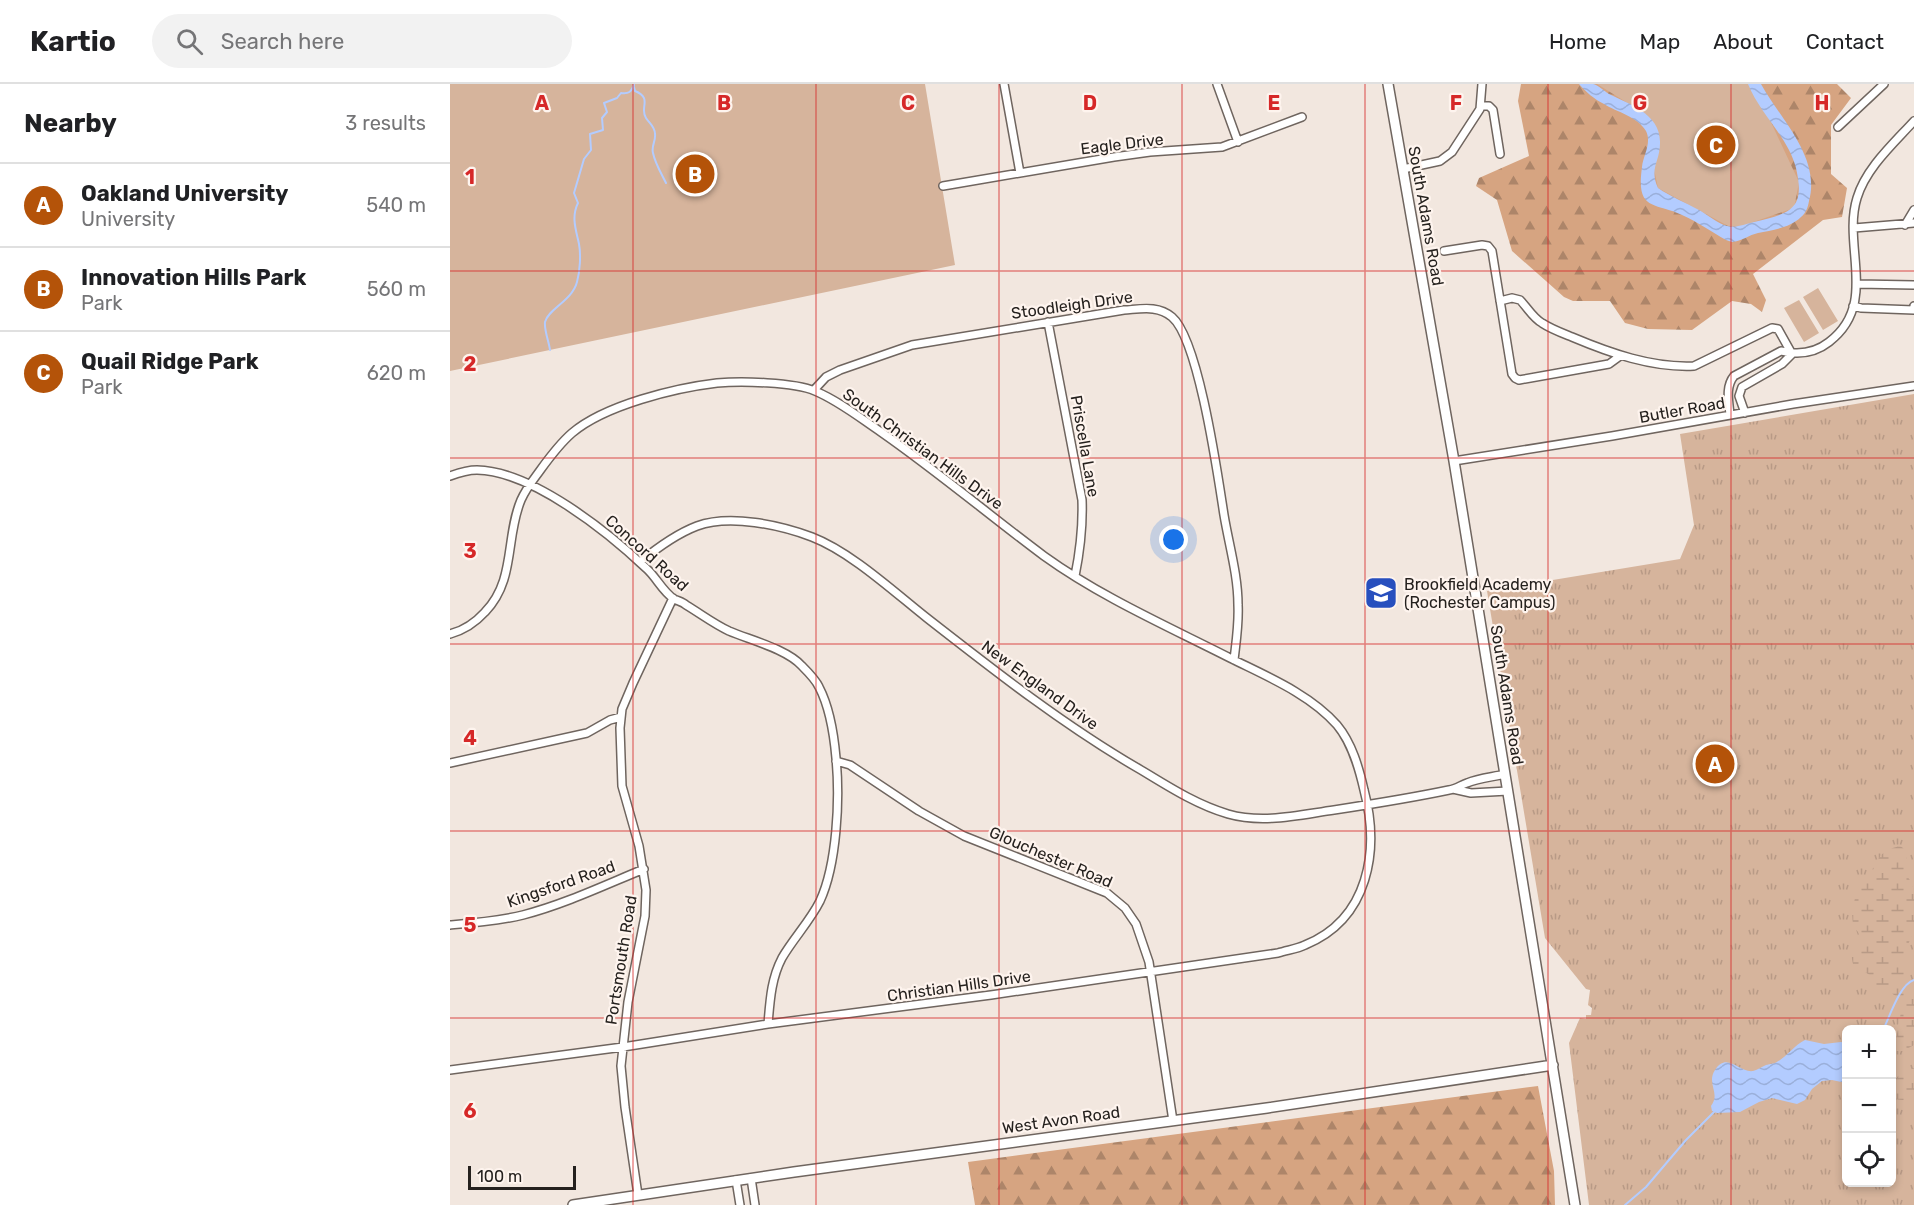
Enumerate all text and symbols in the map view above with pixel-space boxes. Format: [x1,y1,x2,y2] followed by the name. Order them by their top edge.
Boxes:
[152,14,572,68] search box
[30,25,116,58] text: Kartio
[173,25,206,58] icon: search
[221,28,344,55] text: Search here
[1549,29,1606,54] text: Home
[1639,29,1680,54] text: Map
[1713,29,1773,54] text: About
[1806,29,1884,54] text: Contact
[535,91,550,115] text: A
[717,91,731,115] text: B
[901,91,915,115] text: C
[1083,91,1097,115] text: D
[1268,91,1280,115] text: E
[1450,91,1462,115] text: F
[1633,91,1647,115] text: G
[1815,91,1829,115] text: H
[24,108,117,139] text: Nearby
[345,111,426,135] text: 3 results
[1696,122,1736,168] pin: C
[1079,129,1165,159] street label: Eagle Drive
[1404,145,1448,287] street label: South Adams Road
[676,152,714,196] pin: B
[465,165,475,189] text: 1
[81,180,288,207] text: Oakland University
[36,193,51,217] text: A
[366,193,426,217] text: 540 m
[81,207,175,231] text: University
[81,264,306,291] text: Innovation Hills Park
[36,277,51,301] text: B
[367,277,426,301] text: 560 m
[1010,287,1134,323] street label: Stoodleigh Drive
[81,291,123,315] text: Park
[81,348,259,375] text: Quail Ridge Park
[464,352,477,376] text: 2
[36,361,51,385] text: C
[367,361,426,385] text: 620 m
[81,375,123,399] text: Park
[839,384,1007,514] street label: South Christian Hills Drive
[1638,393,1726,427] street label: Butler Road
[1067,394,1103,499] street label: Priscella Lane
[602,511,692,595] street label: Concord Road
[1159,525,1188,554] your location
[463,539,477,563] text: 3
[1363,575,1399,611] school or university icon: Brookfield Academy (Rochester Campus)
[1404,575,1555,612] place label: Brookfield Academy (Rochester Campus)
[1487,624,1527,766] street label: South Adams Road
[978,636,1102,734] street label: New England Drive
[463,726,477,750] text: 4
[1696,742,1734,786] pin: A
[987,822,1115,892] street label: Glouchester Road
[504,857,618,911] street label: Kingsford Road
[601,894,641,1026] street label: Portsmouth Road
[464,913,477,937] text: 5
[886,967,1032,1005] street label: Christian Hills Drive
[1842,1025,1896,1187] map controls
[1842,1025,1896,1079] button: +
[1842,1079,1896,1133] button: −
[463,1099,477,1123] text: 6
[1001,1102,1121,1138] street label: West Avon Road
[1842,1133,1896,1187] button: locate
[468,1163,576,1190] scale bar
[477,1167,522,1186] text: 100 m

